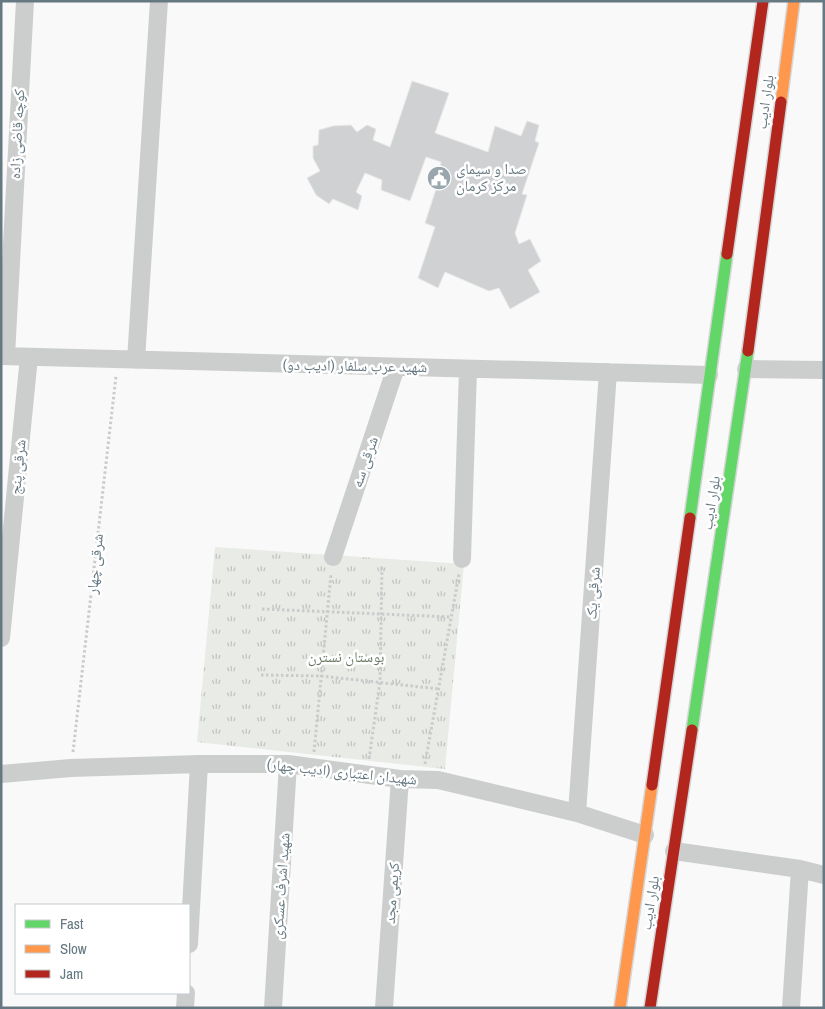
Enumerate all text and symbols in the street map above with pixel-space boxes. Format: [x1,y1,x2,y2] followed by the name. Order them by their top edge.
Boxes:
[750,73,779,131] street label: بلوار ادیب
[4,88,29,180] street label: کوچه قاضی زاده
[456,158,527,196] place label: صدا و سیمای مرکز کرمان
[426,165,452,191] public building icon: صدا و سیمای مرکز کرمان
[283,354,428,377] street label: شهید عرب سلفار (ادیب دو)
[346,433,383,490] street label: شرقی سه
[4,438,31,496] street label: شرقی پنج
[696,474,725,532] street label: بلوار ادیب
[81,532,108,596] street label: شرقی چهار
[580,566,605,620] street label: شرقی یک
[308,646,384,667] park label: بوستان نسترن
[266,753,418,790] street label: شهیدان اعتباری (ادیب چهار)
[266,832,295,940] street label: شهید اشرف عسکری
[379,862,404,924] street label: کریمی مجد
[635,874,664,932] street label: بلوار ادیب
[15,904,190,994] legend
[60,913,84,934] text: Fast
[60,938,87,959] text: Slow
[60,963,83,984] text: Jam

